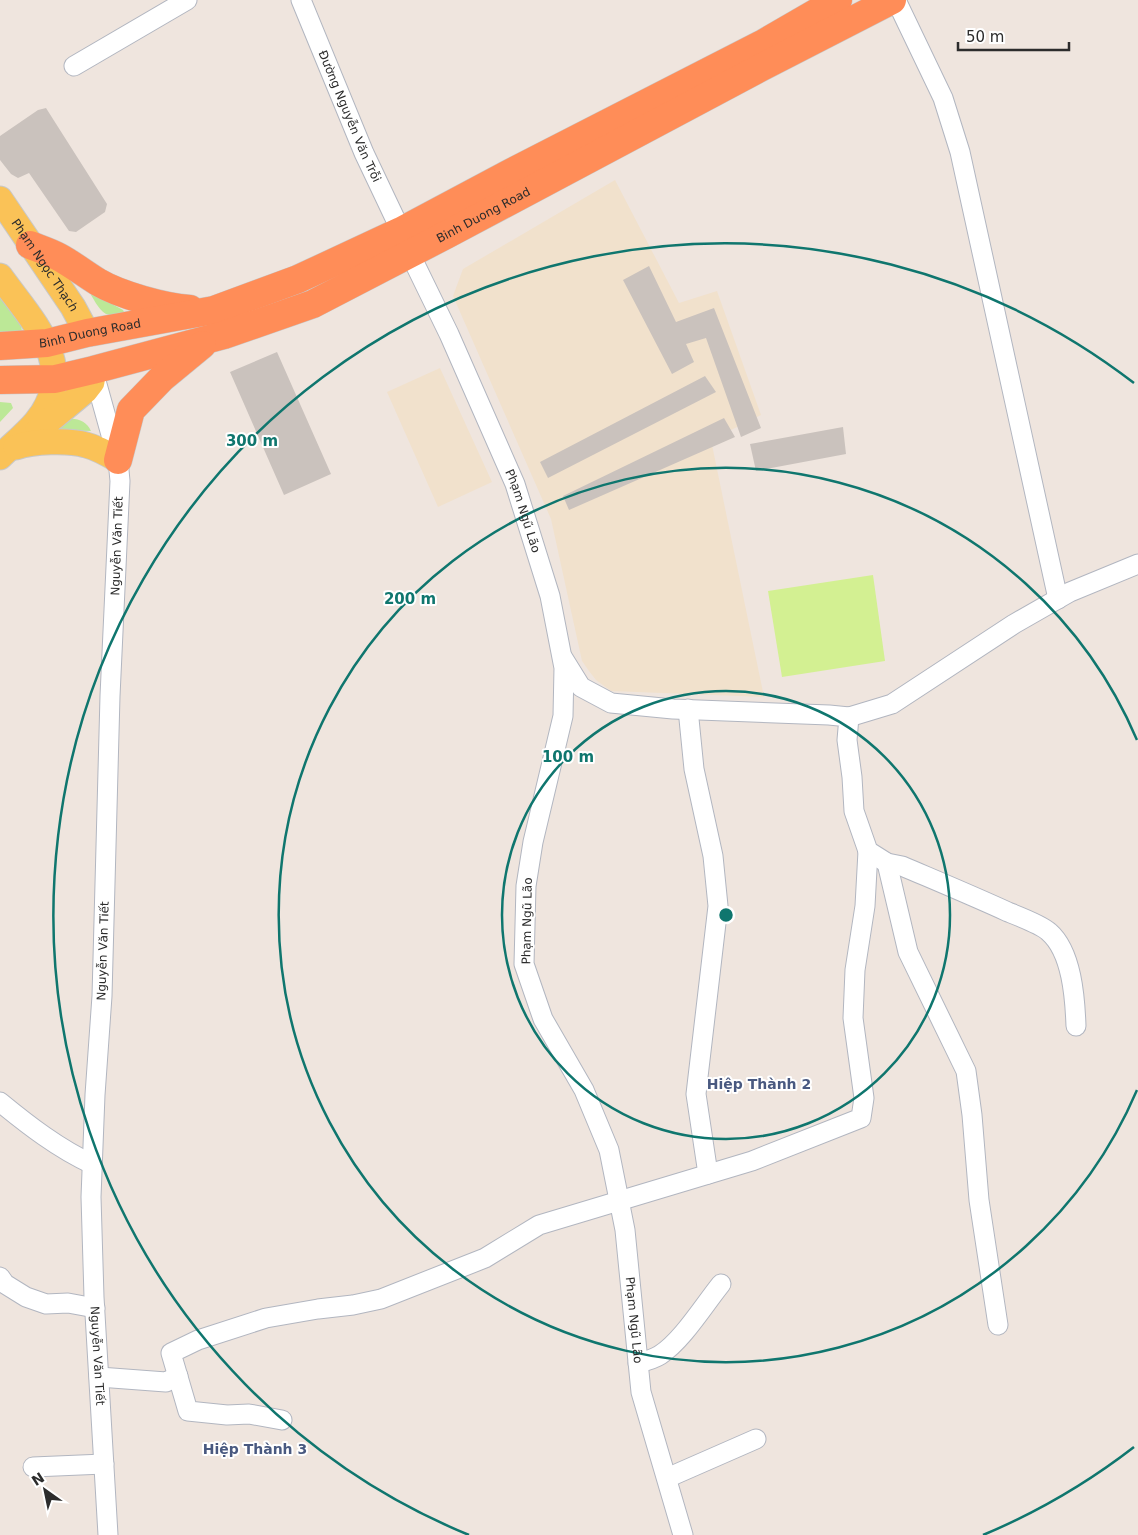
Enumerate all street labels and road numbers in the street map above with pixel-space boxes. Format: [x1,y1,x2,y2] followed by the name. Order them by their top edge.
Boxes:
[316,48,384,184] street label: Đường Nguyễn Văn Trỗi
[434,185,533,246] street label: Binh Duong Road
[9,216,81,314] street label: Phạm Ngọc Thạch
[38,316,142,351] street label: Binh Duong Road
[502,467,543,555] street label: Phạm Ngũ Lão
[108,496,126,596] street label: Nguyễn Văn Tiết
[519,877,535,965] street label: Phạm Ngũ Lão
[94,901,112,1001] street label: Nguyễn Văn Tiết
[623,1276,645,1364] street label: Phạm Ngũ Lão
[88,1306,107,1406] street label: Nguyễn Văn Tiết

